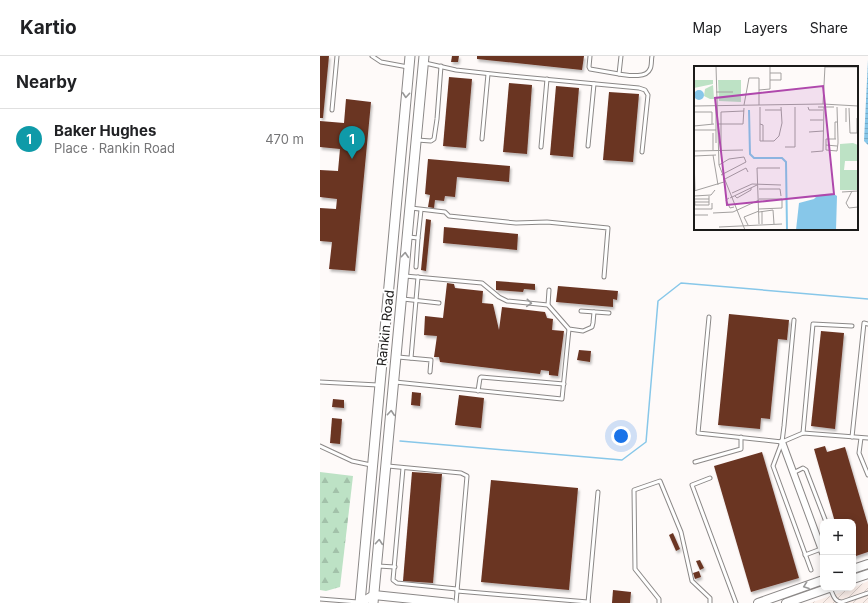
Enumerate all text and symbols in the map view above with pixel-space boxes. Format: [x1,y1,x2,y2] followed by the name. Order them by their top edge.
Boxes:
[20,16,77,39] text: Kartio
[693,19,722,36] text: Map
[744,19,788,36] text: Layers
[810,19,848,36] text: Share
[694,66,858,230] inset map
[16,72,77,92] text: Nearby
[401,92,410,98] one-way arrow
[54,121,156,140] text: Baker Hughes
[339,126,365,159] pin: 1
[26,131,32,147] text: 1
[265,131,304,147] text: 470 m
[54,140,175,156] text: Place · Rankin Road
[401,252,410,258] one-way arrow
[373,289,397,367] street label: Rankin Road
[526,298,532,307] one-way arrow
[386,410,395,416] one-way arrow
[611,426,631,446] your location
[820,519,856,591] map controls
[820,519,856,555] button: +
[374,539,383,545] one-way arrow
[820,555,856,591] button: −
[803,582,810,590] one-way arrow

